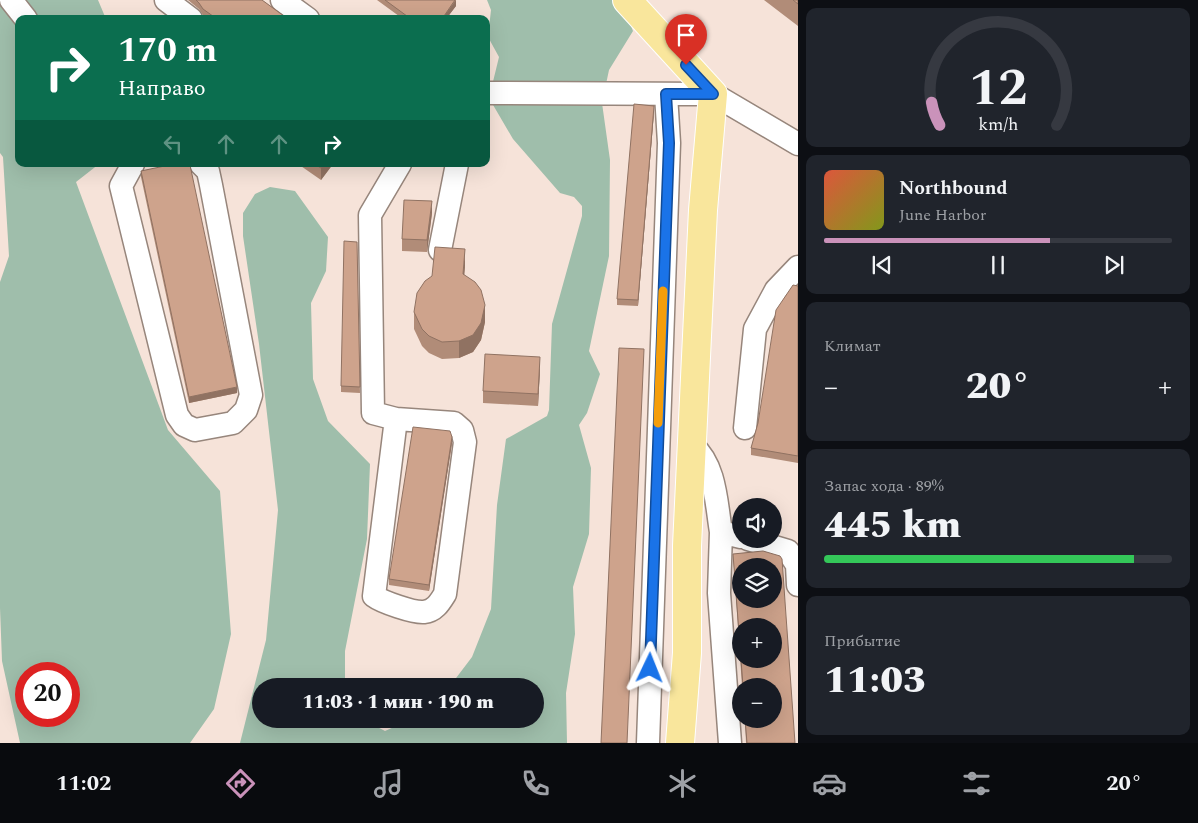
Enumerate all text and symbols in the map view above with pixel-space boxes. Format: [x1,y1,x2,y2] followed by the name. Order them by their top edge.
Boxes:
[665,14,707,65] pin
[672,21,700,49] icon: arrive
[118,24,217,77] text: 170 m
[35,35,100,100] icon: right
[969,49,1027,128] text: 12
[118,72,206,105] text: Направо
[978,111,1018,138] text: km/h
[159,130,187,158] icon: left
[212,130,240,158] icon: ahead
[265,130,293,158] icon: ahead
[318,130,346,158] icon: right
[899,174,1008,203] text: Northbound
[899,203,986,227] text: June Harbor
[868,251,896,279] icon: previous
[984,251,1012,279] icon: pause
[1100,251,1128,279] icon: next
[824,334,881,358] text: Климат
[966,358,1030,416] text: 20°
[824,366,838,409] text: −
[1158,366,1172,409] text: +
[824,474,944,498] text: Запас хода · 89%
[824,497,961,555] text: 445 km
[732,498,782,728] map controls
[732,498,782,548] button: sound
[732,558,782,608] button: layers
[732,618,782,668] button: +
[824,629,901,653] text: Прибытие
[623,641,675,693] position arrow
[824,652,926,710] text: 11:03
[15,662,80,727] speed limit sign: 20
[732,678,782,728] button: −
[302,688,494,717] text: 11:03 · 1 мин · 190 m
[223,766,258,801] icon: directions
[371,766,406,801] icon: music
[518,766,553,801] icon: phone
[665,766,700,801] icon: climate
[812,766,847,801] icon: car
[959,766,994,801] icon: filters
[56,767,111,800] text: 11:02
[1106,767,1142,800] text: 20°

